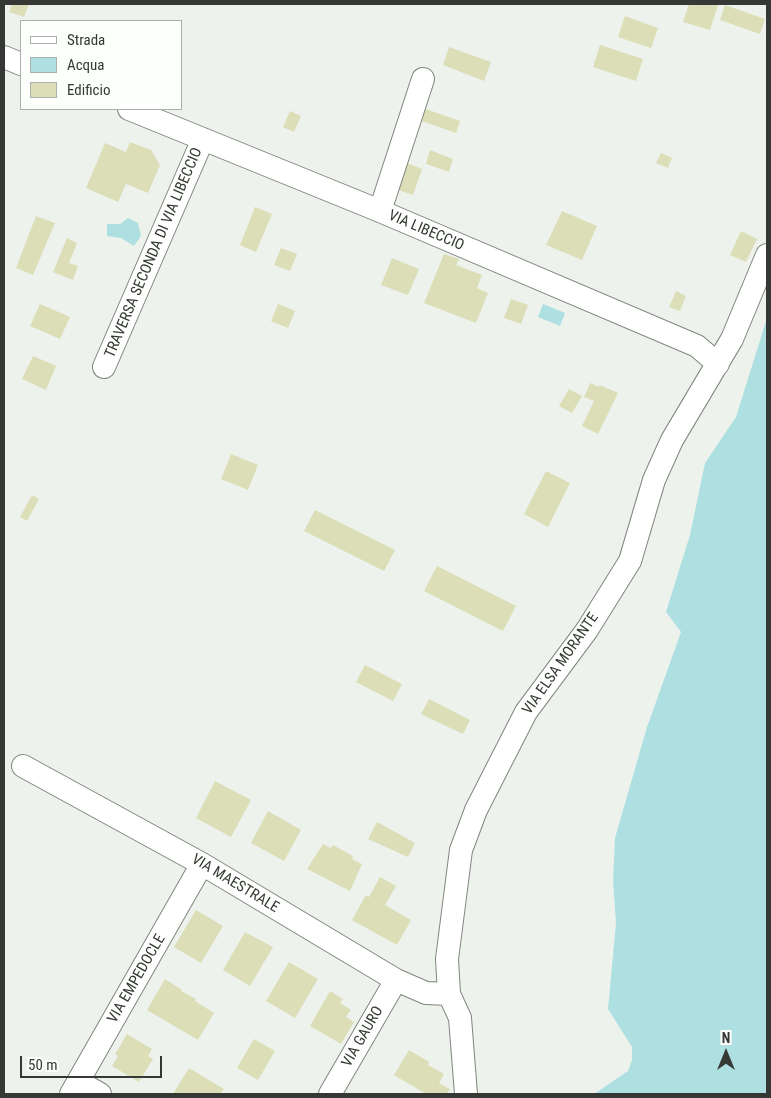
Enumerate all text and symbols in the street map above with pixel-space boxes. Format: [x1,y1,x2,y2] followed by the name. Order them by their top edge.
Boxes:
[20,20,182,110] legend
[67,31,105,49] text: Strada
[67,56,105,74] text: Acqua
[67,81,110,99] text: Edificio
[101,145,207,361] street label: TRAVERSA SECONDA DI VIA LIBECCIO
[385,207,467,255] street label: VIA LIBECCIO
[519,610,603,718] street label: VIA ELSA MORANTE
[188,851,282,917] street label: VIA MAESTRALE
[104,931,170,1027] street label: VIA EMPEDOCLE
[338,1003,388,1071] street label: VIA GAURO
[701,1028,751,1078] north arrow
[722,1030,730,1046] text: N
[22,1046,165,1078] scale bar
[28,1056,58,1074] text: 50 m

